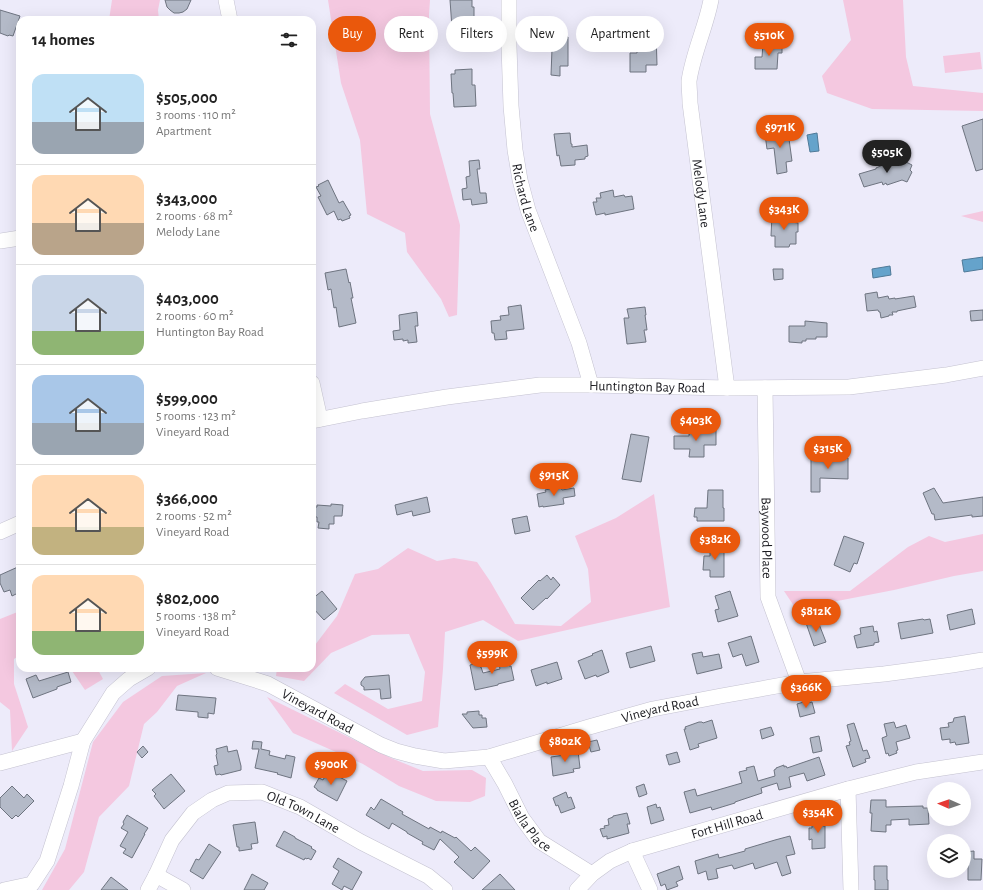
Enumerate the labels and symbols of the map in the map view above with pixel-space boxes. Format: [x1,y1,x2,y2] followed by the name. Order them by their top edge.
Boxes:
[741,23,797,57] pin: $510K
[752,115,808,149] pin: $971K
[859,140,915,174] pin: $505K
[689,158,712,228] street label: Melody Lane
[509,163,542,234] street label: Richard Lane
[756,197,812,231] pin: $343K
[589,379,705,396] street label: Huntington Bay Road
[668,408,724,442] pin: $403K
[800,436,856,470] pin: $315K
[526,463,582,497] pin: $915K
[759,497,774,579] street label: Baywood Place
[687,527,743,561] pin: $382K
[788,599,844,633] pin: $812K
[464,641,520,675] pin: $599K
[778,675,834,709] pin: $366K
[279,687,355,737] street label: Vineyard Road
[620,694,700,726] street label: Vineyard Road
[537,729,593,763] pin: $802K
[303,752,359,786] pin: $900K
[927,782,971,826] north arrow
[265,789,342,836] street label: Old Town Lane
[506,797,553,855] street label: Bialla Place
[790,800,846,834] pin: $354K
[690,808,765,842] street label: Fort Hill Road

